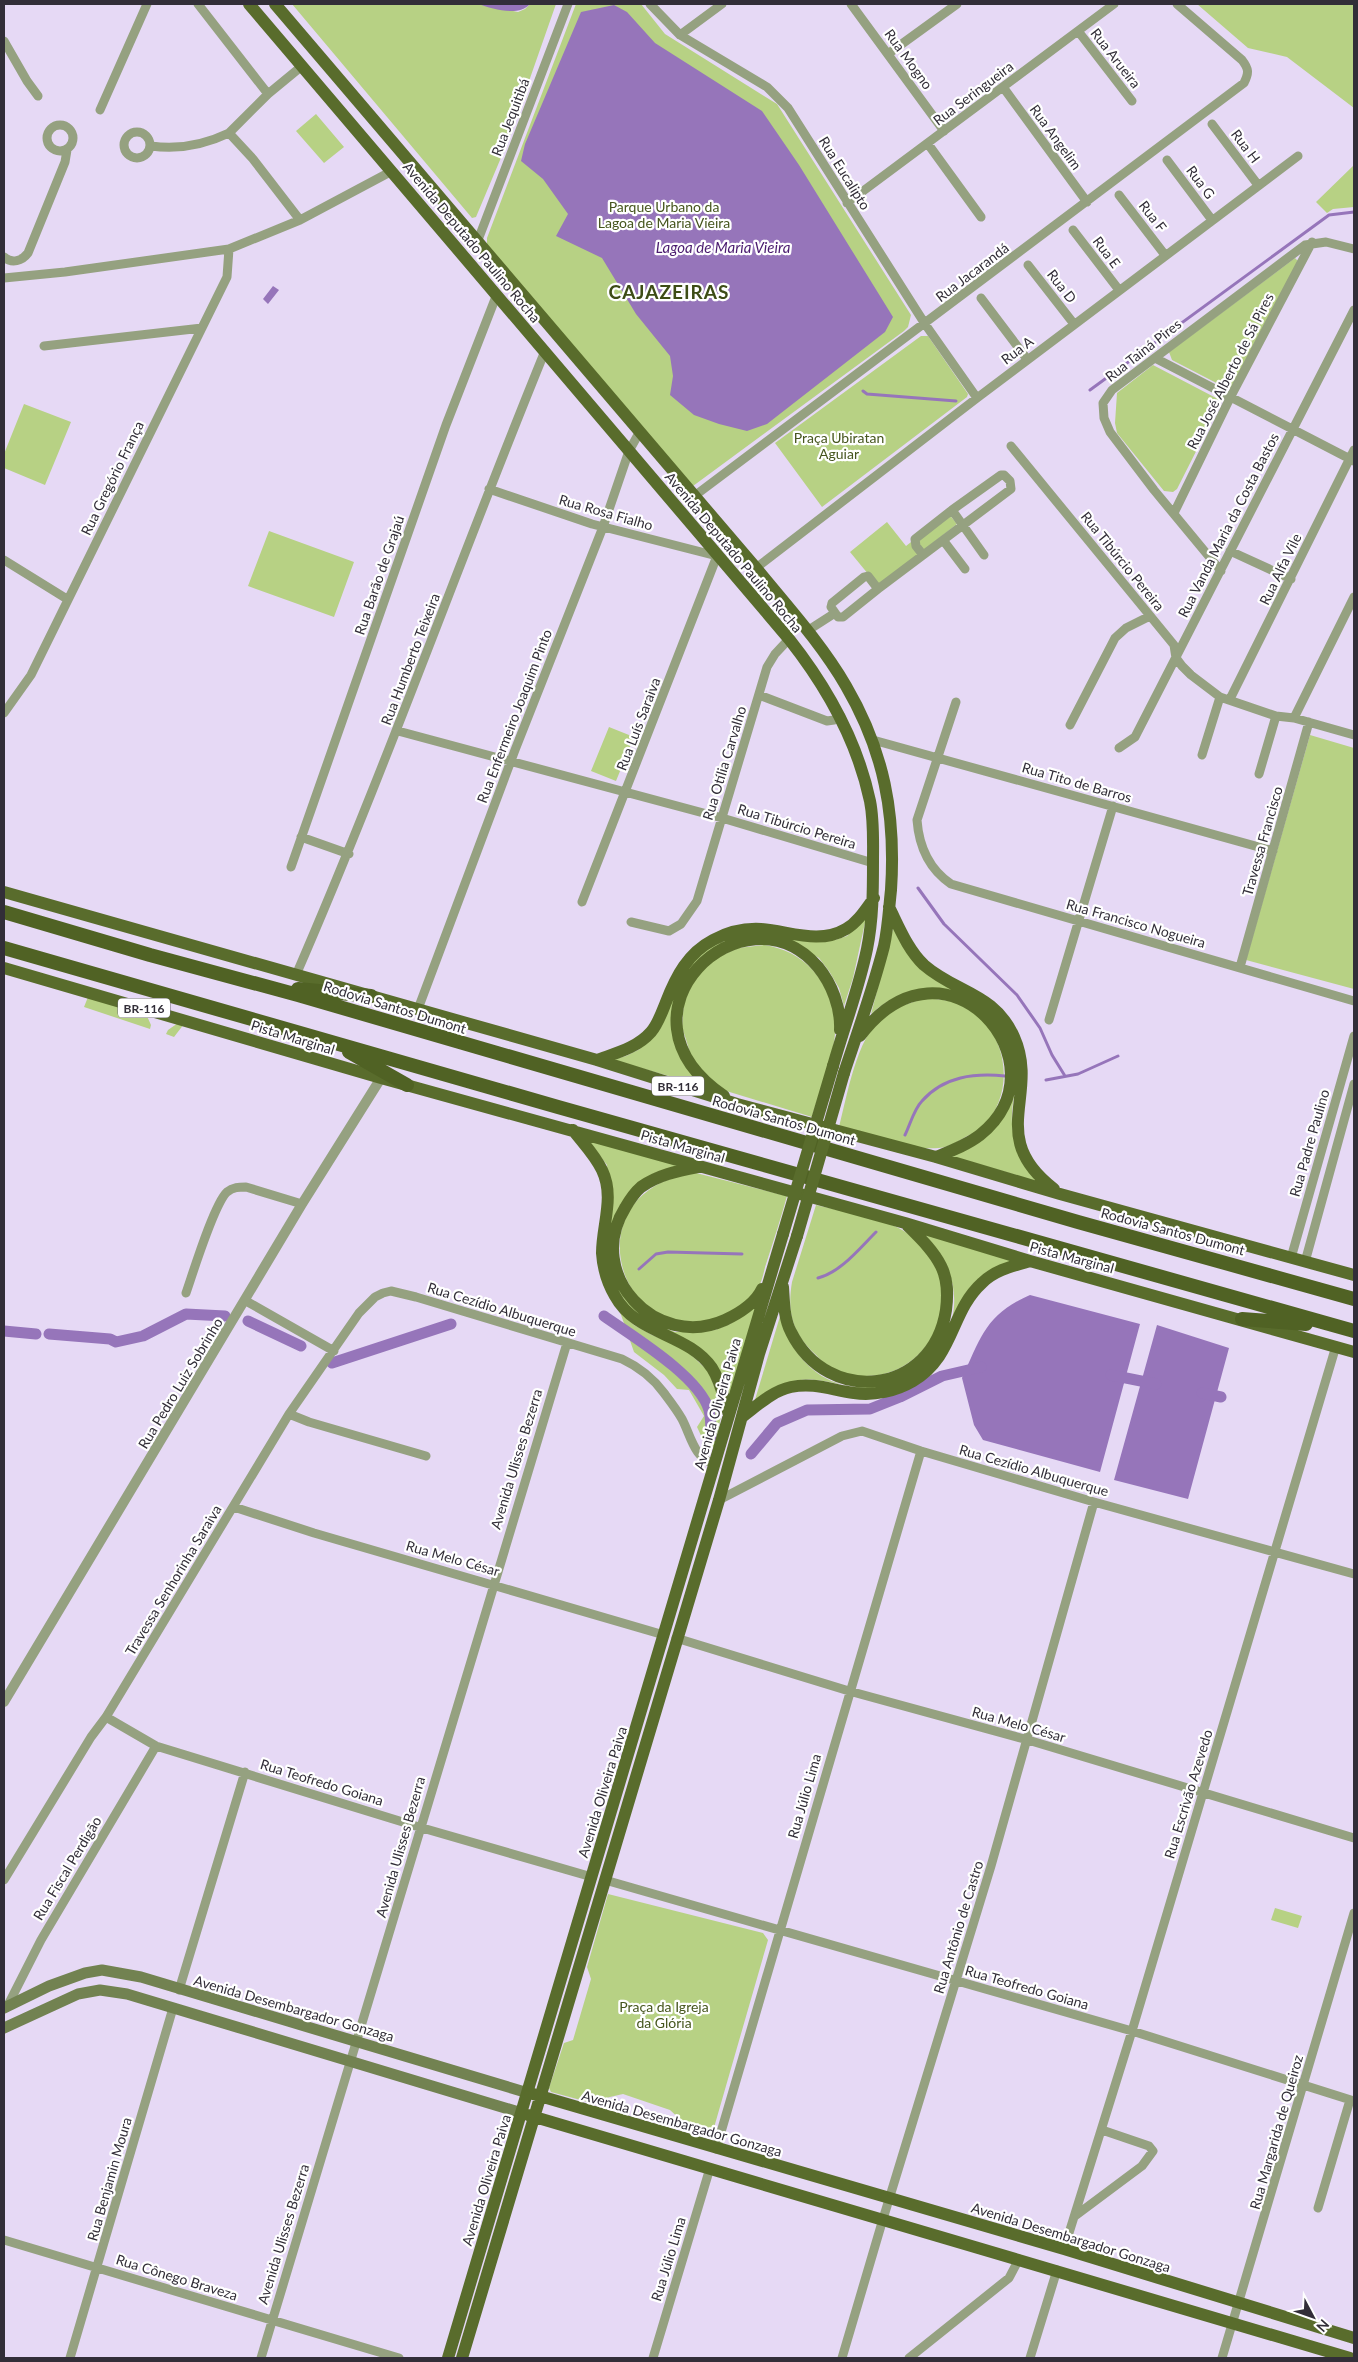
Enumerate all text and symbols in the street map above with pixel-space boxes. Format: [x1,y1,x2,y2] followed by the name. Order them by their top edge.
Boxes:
[881,25,937,93] street label: Rua Mogno
[1087,25,1145,91] street label: Rua Arueira
[930,57,1016,129] street label: Rua Seringueira
[487,76,533,158] street label: Rua Jequitibá
[1027,101,1085,173] street label: Rua Angelim
[1228,126,1264,166] street label: Rua H
[816,133,874,213] street label: Rua Eucalipto
[400,158,544,326] street label: Avenida Deputado Paulino Rocha
[1183,162,1219,202] street label: Rua G
[1136,197,1170,235] street label: Rua F
[598,198,730,231] park label: Parque Urbano da Lagoa de Maria Vieira
[1090,233,1124,271] street label: Rua E
[656,238,791,256] water label: Lagoa de Maria Vieira
[932,239,1012,305] street label: Rua Jacarandá
[1044,266,1080,306] street label: Rua D
[609,280,729,303] district label: CAJAZEIRAS
[1183,290,1277,452] street label: Rua José Alberto de Sá Pires
[1102,315,1184,385] street label: Rua Tainá Pires
[998,332,1037,368] street label: Rua A
[77,418,147,538] street label: Rua Gregório França
[794,429,884,462] park label: Praça Ubiratan Aguiar
[1174,430,1282,620] street label: Rua Vanda Maria da Costa Bastos
[662,468,806,636] street label: Avenida Deputado Paulino Rocha
[557,490,655,534] street label: Rua Rosa Fialho
[1078,508,1168,614] street label: Rua Tibúrcio Pereira
[351,513,407,637] street label: Rua Barão de Grajaú
[1255,530,1305,608] street label: Rua Alfa Vile
[377,591,443,727] street label: Rua Humberto Teixeira
[473,627,555,805] street label: Rua Enfermeiro Joaquim Pinto
[612,675,664,773] street label: Rua Luís Saraiva
[699,704,749,822] street label: Rua Otília Carvalho
[1020,758,1134,806] street label: Rua Tito de Barros
[1238,784,1286,898] street label: Travessa Francisco
[736,800,858,852] street label: Rua Tibúrcio Pereira
[1064,895,1208,951] street label: Rua Francisco Nogueira
[322,977,468,1037] street label: Rodovia Santos Dumont
[118,998,170,1018] road number: BR-116
[249,1016,337,1058] street label: Pista Marginal
[652,1076,704,1096] road number: BR-116
[1286,1087,1332,1199] street label: Rua Padre Paulino
[710,1091,858,1149] street label: Rodovia Santos Dumont
[639,1126,727,1166] street label: Pista Marginal
[1099,1204,1247,1258] street label: Rodovia Santos Dumont
[1028,1238,1116,1276] street label: Pista Marginal
[426,1278,578,1340] street label: Rua Cezídio Albuquerque
[134,1314,226,1452] street label: Rua Pedro Luiz Sobrinho
[690,1336,744,1472] street label: Avenida Oliveira Paiva
[487,1387,545,1531] street label: Avenida Ulisses Bezerra
[957,1441,1111,1499] street label: Rua Cezídio Albuquerque
[121,1502,225,1658] street label: Travessa Senhorinha Saraiva
[404,1537,502,1579] street label: Rua Melo César
[970,1703,1068,1745] street label: Rua Melo César
[574,1724,630,1860] street label: Avenida Oliveira Paiva
[1160,1727,1216,1861] street label: Rua Escrivão Azevedo
[784,1752,824,1840] street label: Rua Júlio Lima
[258,1755,386,1809] street label: Rua Teofredo Goiana
[372,1775,428,1919] street label: Avenida Ulisses Bezerra
[29,1813,105,1923] street label: Rua Fiscal Perdigão
[930,1858,986,1996] street label: Rua Antônio de Castro
[963,1961,1091,2013] street label: Rua Teofredo Goiana
[192,1971,396,2045] street label: Avenida Desembargador Gonzaga
[619,1998,709,2031] park label: Praça da Igreja da Glória
[1246,2053,1306,2211] street label: Rua Margarida de Queiroz
[580,2086,784,2160] street label: Avenida Desembargador Gonzaga
[458,2112,514,2248] street label: Avenida Oliveira Paiva
[83,2115,135,2243] street label: Rua Benjamin Moura
[254,2162,312,2306] street label: Avenida Ulisses Bezerra
[969,2199,1173,2275] street label: Avenida Desembargador Gonzaga
[647,2215,689,2303] street label: Rua Júlio Lima
[114,2250,240,2304] street label: Rua Cônego Braveza
[1288,2292,1338,2342] north arrow
[1313,2316,1333,2336] text: N

